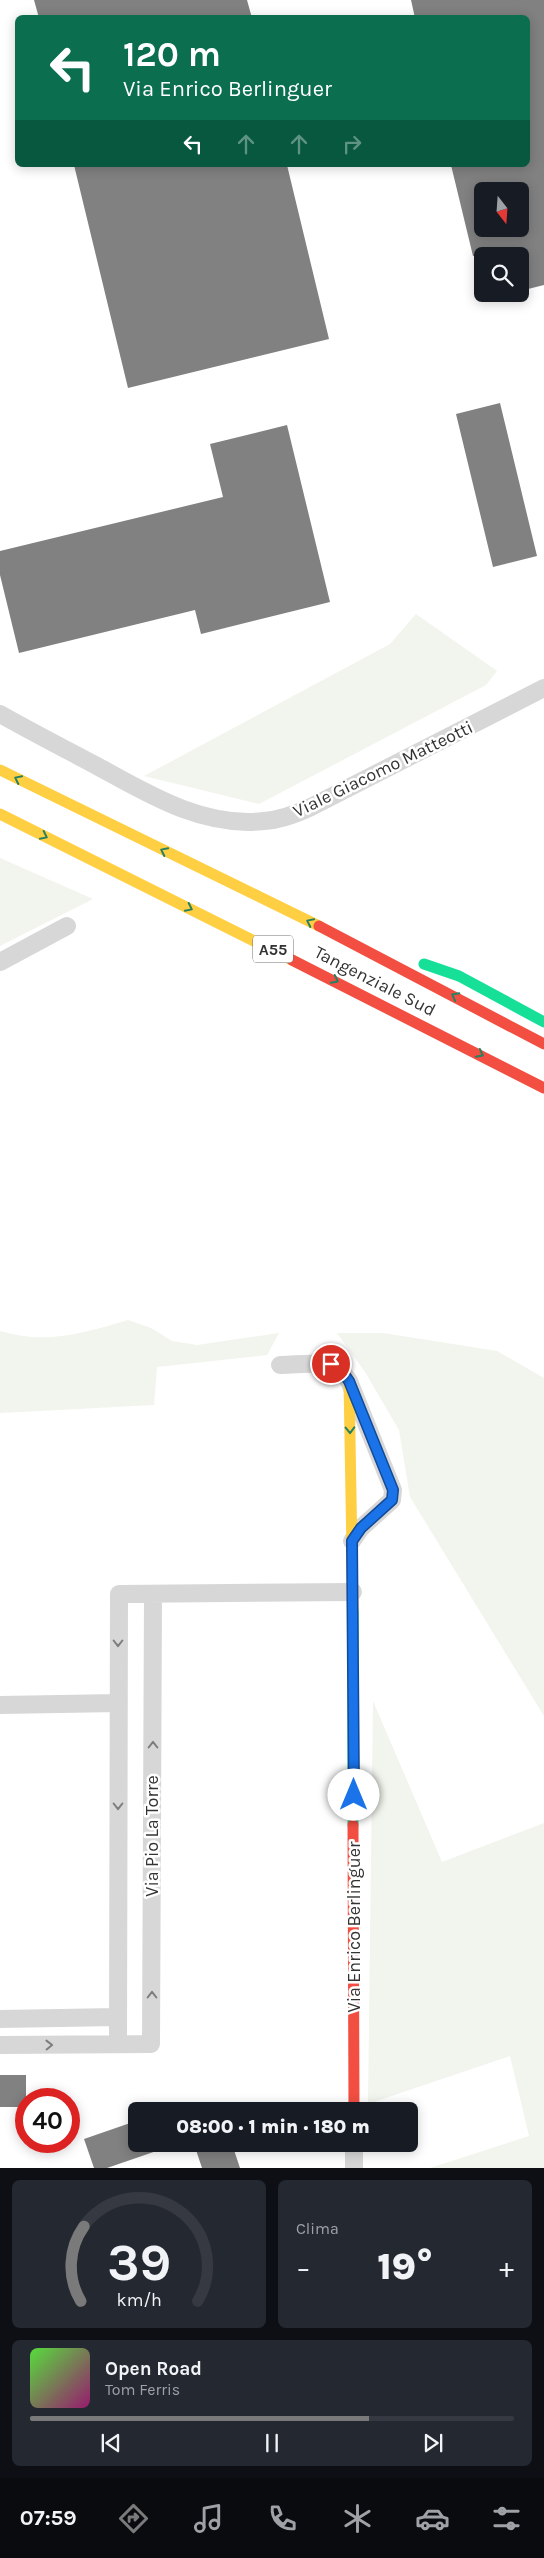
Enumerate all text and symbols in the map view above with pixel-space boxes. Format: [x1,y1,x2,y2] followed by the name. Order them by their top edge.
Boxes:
[123,34,221,75] text: 120 m
[40,35,105,100] icon: left
[123,76,332,102] text: Via Enrico Berlinguer
[179,130,207,158] icon: left
[232,130,260,158] icon: ahead
[285,130,313,158] icon: ahead
[338,130,366,158] icon: right
[474,182,529,238] north arrow
[474,182,529,302] map controls
[474,247,529,302] button: search
[289,716,477,822] street label: Viale Giacomo Matteotti
[15,775,24,785] one-way arrow
[39,830,48,840] one-way arrow
[160,847,169,857] one-way arrow
[184,901,193,911] one-way arrow
[306,918,315,928] one-way arrow
[253,936,293,962] road number: A55
[311,941,439,1021] street label: Tangenziale Sud
[330,974,339,984] one-way arrow
[451,992,460,1002] one-way arrow
[474,1048,483,1058] one-way arrow
[310,1343,352,1385] pin
[317,1350,345,1378] icon: arrive
[345,1426,355,1434] one-way arrow
[113,1640,123,1647] one-way arrow
[148,1741,158,1748] one-way arrow
[327,1768,379,1820] position arrow
[141,1775,163,1897] street label: Via Pio La Torre
[113,1802,123,1810] one-way arrow
[343,1841,365,2012] street label: Via Enrico Berlinguer
[147,1991,157,1998] one-way arrow
[45,2040,53,2050] one-way arrow
[15,2088,80,2153] speed limit sign: 40
[176,2116,370,2138] text: 08:00 · 1 min · 180 m
[296,2219,339,2238] text: Clima
[107,2232,171,2293] text: 39
[377,2244,433,2289] text: 19°
[296,2251,311,2284] text: −
[499,2251,514,2284] text: +
[116,2290,162,2311] text: km/h
[105,2358,202,2380] text: Open Road
[105,2380,180,2399] text: Tom Ferris
[97,2429,125,2457] icon: previous
[258,2429,286,2457] icon: pause
[419,2429,447,2457] icon: next
[116,2501,151,2536] icon: directions
[191,2501,226,2536] icon: music
[265,2501,300,2536] icon: phone
[340,2501,375,2536] icon: climate
[415,2501,450,2536] icon: car
[489,2501,524,2536] icon: filters
[20,2505,77,2531] text: 07:59

